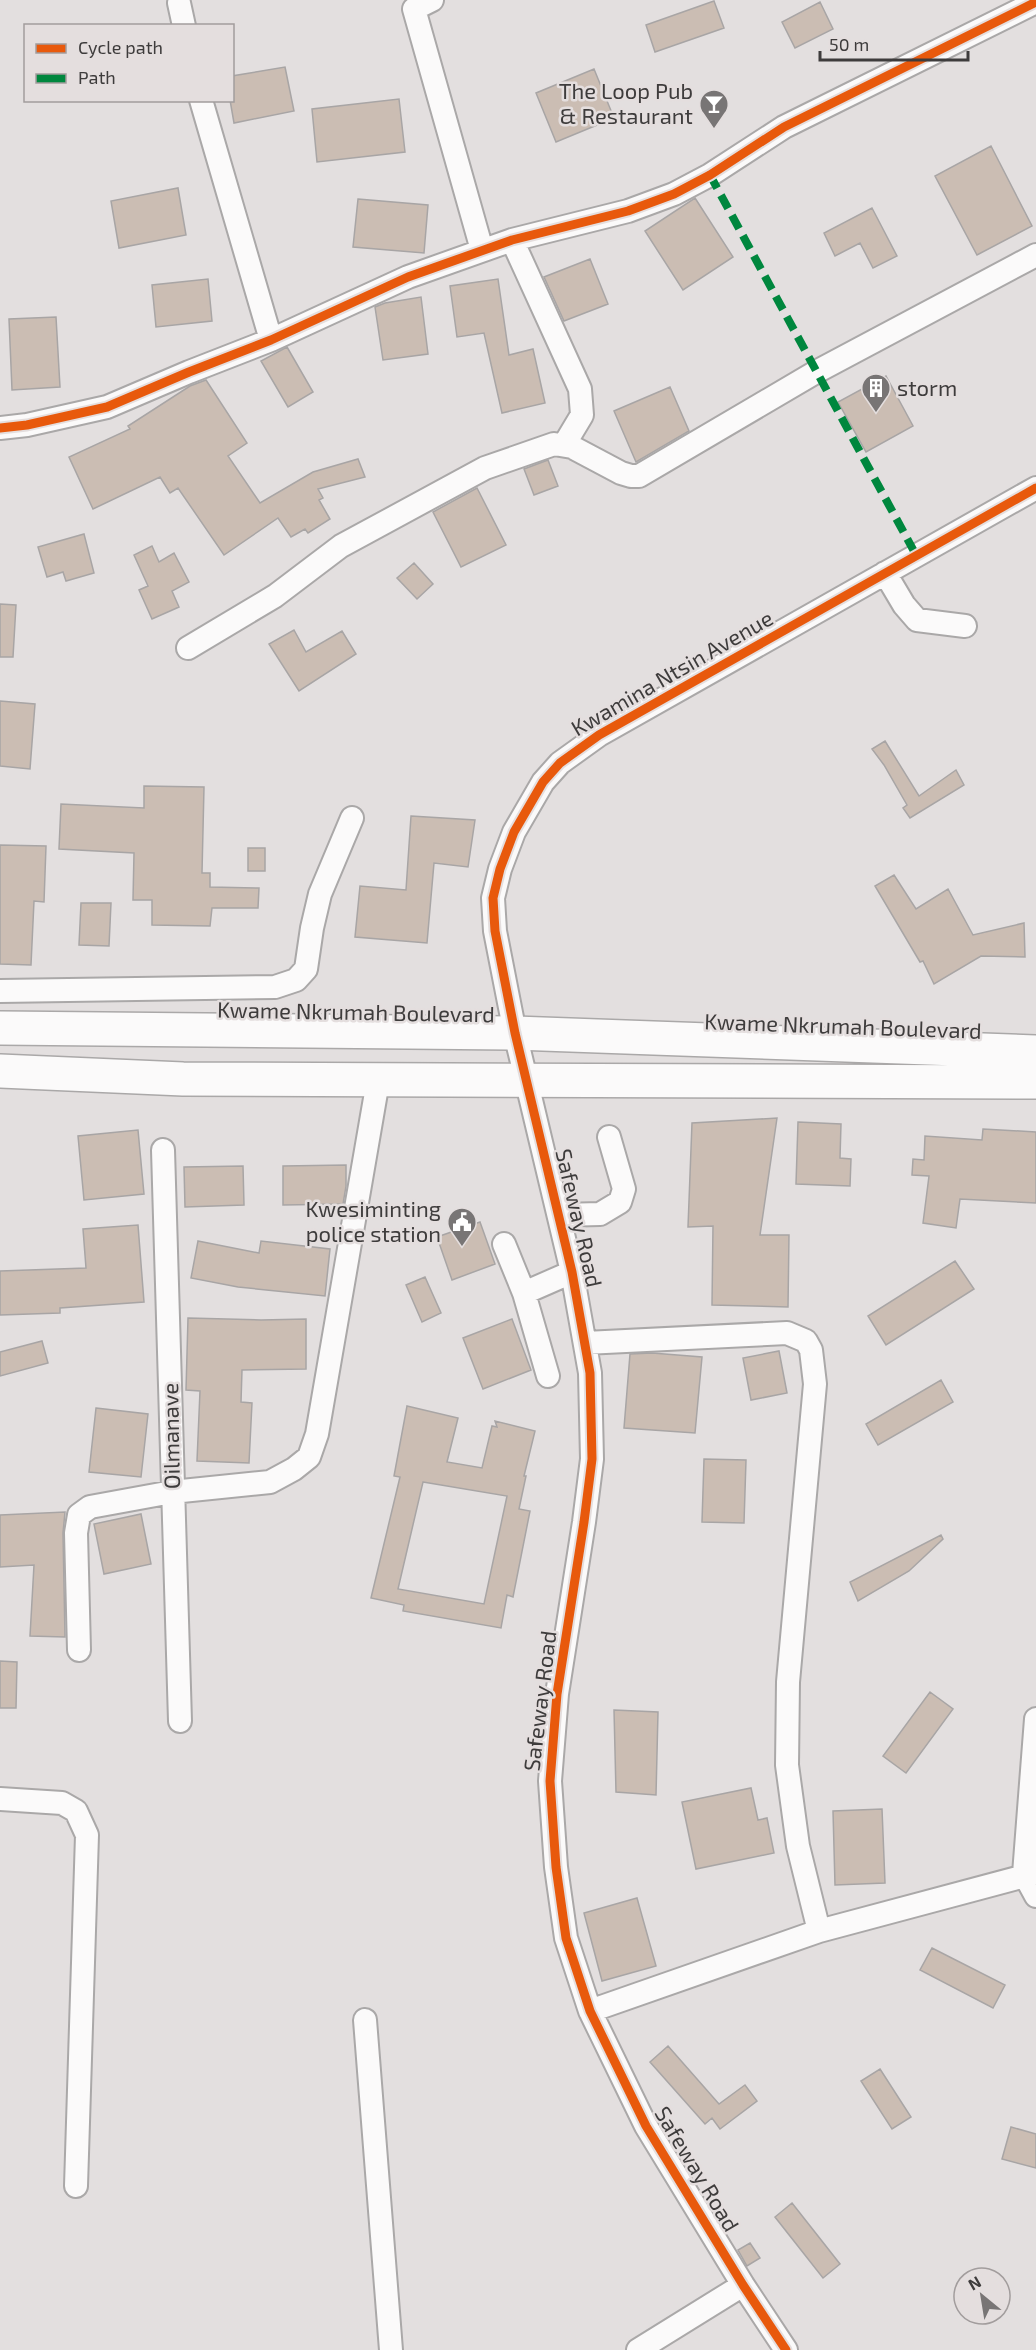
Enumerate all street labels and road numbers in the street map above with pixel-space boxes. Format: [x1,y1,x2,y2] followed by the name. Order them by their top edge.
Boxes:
[566,604,777,741] street label: Kwamina Ntsin Avenue
[217,996,495,1026] street label: Kwame Nkrumah Boulevard
[704,1007,982,1043] street label: Kwame Nkrumah Boulevard
[551,1146,609,1290] street label: Safeway Road
[156,1383,184,1489] street label: Oilmanave
[517,1629,561,1773] street label: Safeway Road
[650,2101,745,2236] street label: Safeway Road

